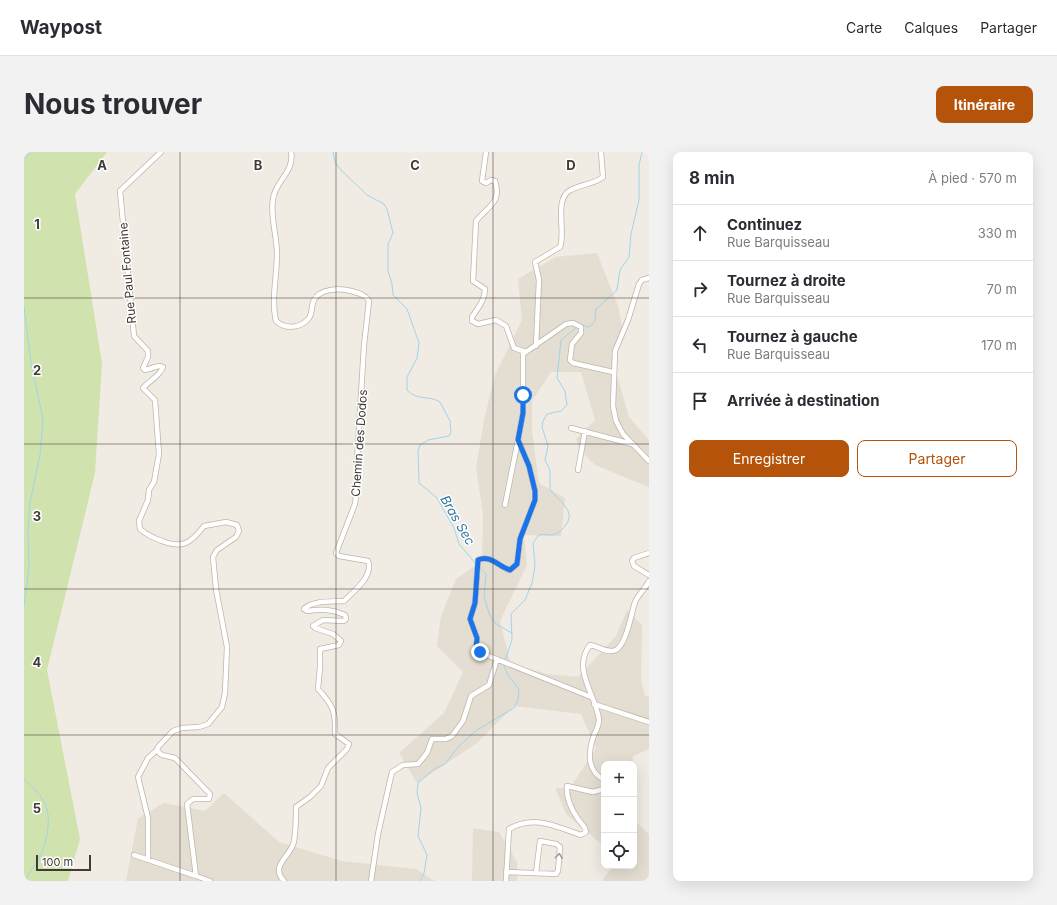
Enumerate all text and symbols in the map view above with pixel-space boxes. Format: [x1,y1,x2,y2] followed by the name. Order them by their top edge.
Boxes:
[20,16,102,39] text: Waypost
[846,19,882,36] text: Carte
[904,19,958,36] text: Calques
[980,19,1037,36] text: Partager
[936,86,1033,123] button: Itinéraire
[24,87,202,121] text: Nous trouver
[97,157,107,173] text: A
[254,157,263,173] text: B
[410,157,420,173] text: C
[566,157,576,173] text: D
[689,168,735,188] text: 8 min
[928,170,1017,186] text: À pied · 570 m
[727,215,802,234] text: Continuez
[34,216,40,232] text: 1
[115,222,139,324] street label: Rue Paul Fontaine
[689,222,711,244] icon: ahead
[978,225,1017,241] text: 330 m
[727,234,830,250] text: Rue Barquisseau
[727,271,846,290] text: Tournez à droite
[689,278,711,300] icon: right
[987,281,1017,297] text: 70 m
[727,290,830,306] text: Rue Barquisseau
[727,327,858,346] text: Tournez à gauche
[689,334,711,356] icon: left
[981,337,1017,353] text: 170 m
[727,346,830,362] text: Rue Barquisseau
[33,362,41,378] text: 2
[514,386,532,404] route start
[348,389,370,497] street label: Chemin des Dodos
[689,390,711,412] icon: arrive
[727,391,880,410] text: Arrivée à destination
[689,440,849,477] button: Enregistrer
[857,440,1017,477] button: Partager
[437,492,479,548] water label: Bras Sec
[33,508,41,524] text: 3
[471,643,489,661] route end
[33,654,42,670] text: 4
[601,761,637,869] map controls
[601,761,637,797] button: +
[601,797,637,833] button: −
[33,800,41,816] text: 5
[601,833,637,869] button: locate
[36,853,91,872] scale bar
[555,853,563,859] one-way arrow
[42,855,73,869] text: 100 m

